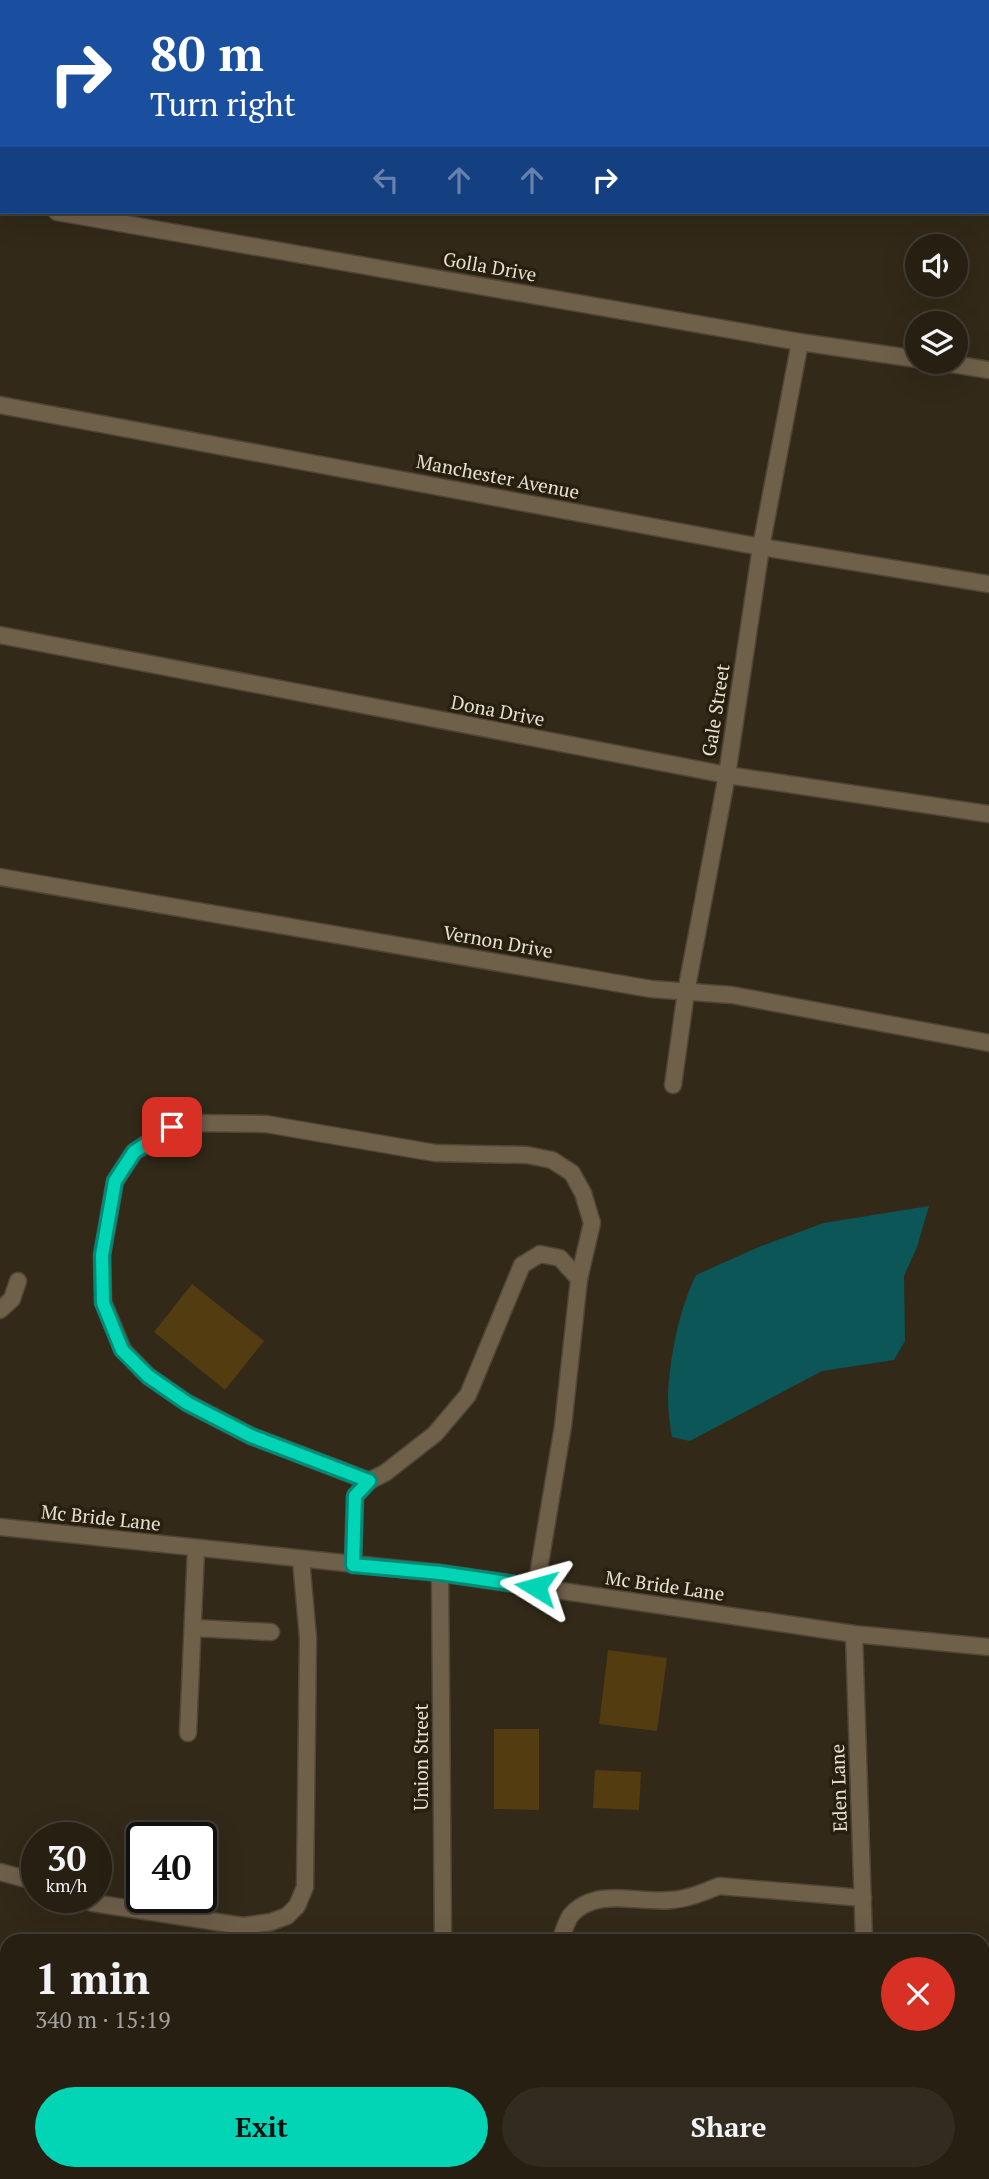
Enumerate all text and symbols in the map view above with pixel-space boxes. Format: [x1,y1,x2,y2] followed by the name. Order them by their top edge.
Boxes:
[150,20,264,85] text: 80 m
[35,28,126,119] icon: right
[150,83,296,125] text: Turn right
[367,161,405,199] icon: left
[440,161,478,199] icon: ahead
[513,161,551,199] icon: ahead
[586,161,624,199] icon: right
[905,234,968,374] map controls
[905,234,968,297] button: sound
[441,245,539,287] street label: Golla Drive
[905,311,968,374] button: layers
[414,448,582,504] street label: Manchester Avenue
[695,662,735,758] street label: Gale Street
[449,689,547,731] street label: Dona Drive
[441,919,555,963] street label: Vernon Drive
[142,1097,202,1157] pin
[153,1108,191,1146] icon: arrive
[40,1498,162,1536] street label: Mc Bride Lane
[499,1550,573,1624] position arrow
[604,1564,726,1606] street label: Mc Bride Lane
[408,1704,433,1810] street label: Union Street
[824,1744,852,1832] street label: Eden Lane
[126,1822,217,1913] speed limit sign: 40
[47,1835,86,1881] text: 30
[46,1873,87,1897] text: km/h
[35,1950,150,2006] text: 1 min
[881,1957,955,2031] button: close
[35,2004,170,2035] text: 340 m · 15:19
[35,2087,488,2167] button: Exit
[502,2087,955,2167] button: Share

